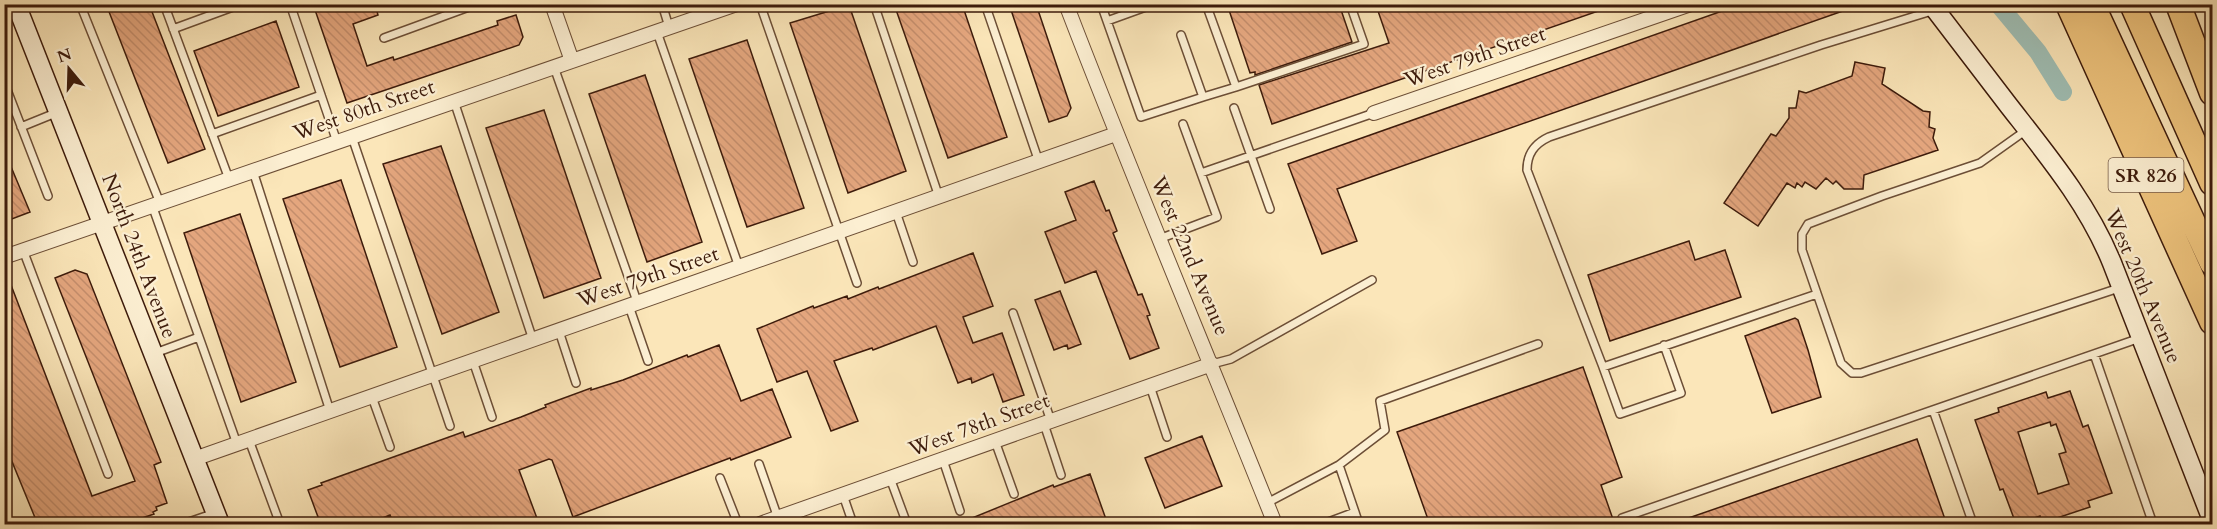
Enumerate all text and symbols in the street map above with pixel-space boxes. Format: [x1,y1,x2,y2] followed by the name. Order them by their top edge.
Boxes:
[1399,19,1550,95] street label: West 79th Street
[39,39,99,99] north arrow
[54,43,75,68] text: N
[288,72,439,148] street label: West 80th Street
[2108,158,2184,192] road number: SR 826
[94,170,184,342] street label: North 24th Avenue
[1143,171,1237,340] street label: West 22nd Avenue
[2097,203,2189,368] street label: West 20th Avenue
[572,239,723,315] street label: West 79th Street
[904,386,1054,464] street label: West 78th Street

